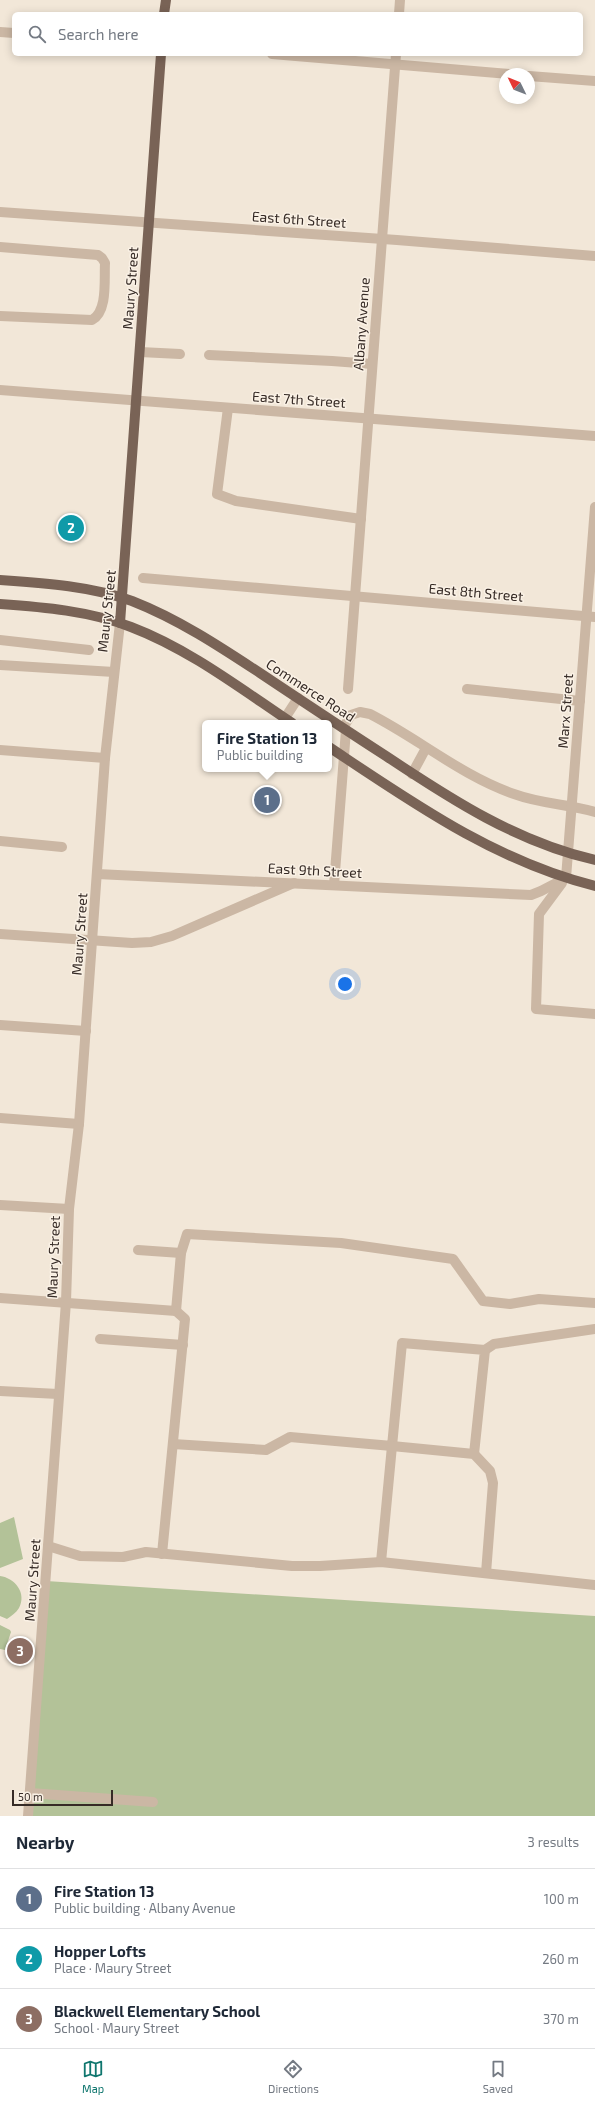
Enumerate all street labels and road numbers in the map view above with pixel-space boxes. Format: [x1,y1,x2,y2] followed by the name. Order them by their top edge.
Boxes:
[251,207,347,231] street label: East 6th Street
[119,246,141,330] street label: Maury Street
[349,277,373,371] street label: Albany Avenue
[252,387,346,411] street label: East 7th Street
[93,569,119,653] street label: Maury Street
[428,579,524,605] street label: East 8th Street
[263,655,359,725] street label: Commerce Road
[554,673,576,749] street label: Marx Street
[267,859,363,881] street label: East 9th Street
[68,892,90,976] street label: Maury Street
[43,1215,63,1299] street label: Maury Street
[21,1538,43,1622] street label: Maury Street

